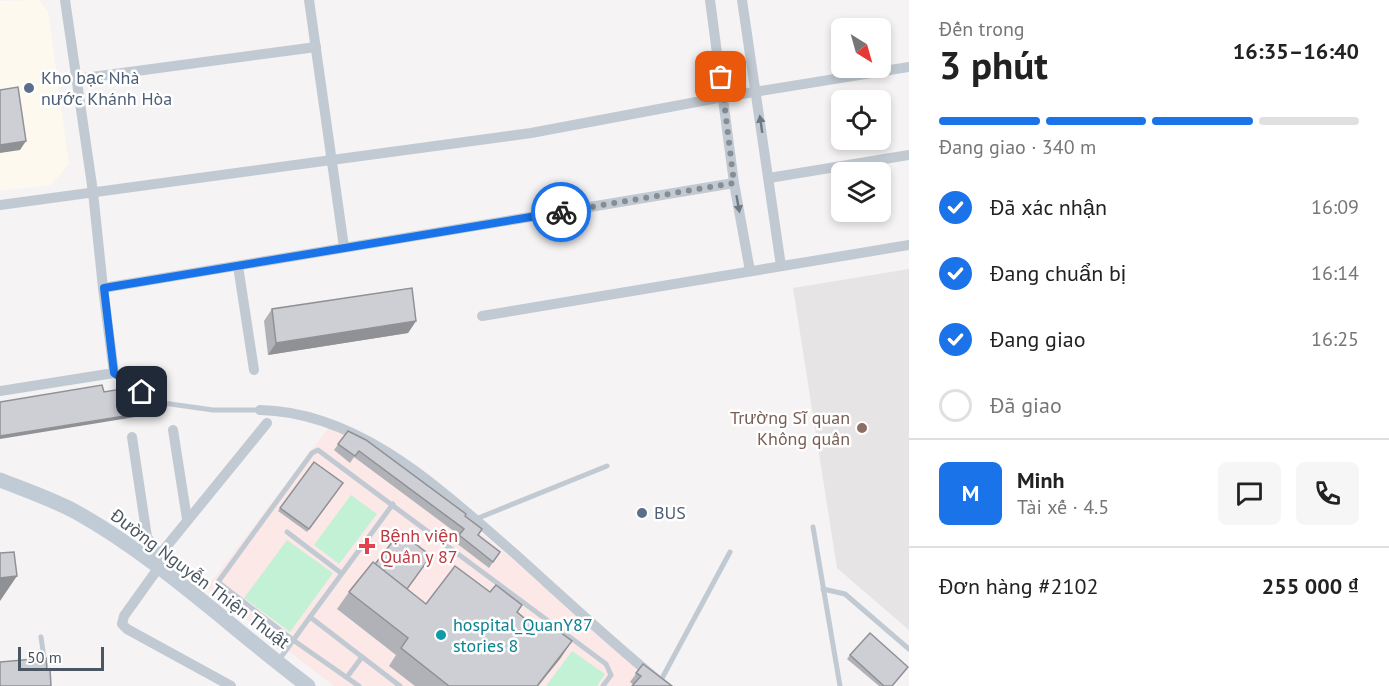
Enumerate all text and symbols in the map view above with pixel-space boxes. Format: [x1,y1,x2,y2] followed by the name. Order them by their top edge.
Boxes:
[939,16,1025,42] text: Đến trong
[831,18,891,78] north arrow
[831,18,891,222] map controls
[1233,37,1359,65] text: 16:35–16:40
[939,39,1048,90] text: 3 phút
[695,51,746,102] pin
[704,60,737,93] icon: bag
[41,66,172,110] place label: Kho bạc Nhà nước Khánh Hòa
[22,81,36,95] marker: Kho bạc Nhà nước Khánh Hòa
[831,90,891,150] button: locate
[757,115,766,134] one-way arrow
[939,134,1096,160] text: Đang giao · 340 m
[831,162,891,222] button: layers
[531,182,591,242] courier
[939,191,972,224] icon: check
[990,193,1107,221] text: Đã xác nhận
[734,194,743,213] one-way arrow
[1311,194,1359,220] text: 16:09
[545,196,578,229] icon: bike
[939,257,972,290] icon: check
[990,259,1126,287] text: Đang chuẩn bị
[1311,260,1359,286] text: 16:14
[939,323,972,356] icon: check
[990,325,1086,353] text: Đang giao
[1311,326,1359,352] text: 16:25
[116,366,167,417] pin
[125,375,158,408] icon: home
[990,391,1062,419] text: Đã giao
[730,406,850,450] place label: Trường Sĩ quan Không quân
[855,421,869,435] marker: Trường Sĩ quan Không quân
[1218,462,1281,525] button: chat
[1296,462,1359,525] button: phone
[1017,466,1065,494] text: Minh
[962,479,979,507] text: M
[1017,494,1109,520] text: Tài xế · 4.5
[654,501,686,524] place label: BUS
[105,503,294,654] street label: Đường Nguyễn Thiện Thuật
[635,506,649,520] marker: BUS
[380,524,458,568] place label: Bệnh viện Quân y 87
[358,537,376,555] marker: Bệnh viện Quân y 87
[939,572,1098,600] text: Đơn hàng #2102
[1262,572,1359,600] text: 255 000 ₫
[453,613,593,657] place label: hospital_QuanY87 stories 8
[434,628,448,642] marker: hospital_QuanY87 stories 8
[18,644,104,672] scale bar
[27,647,62,667] text: 50 m

